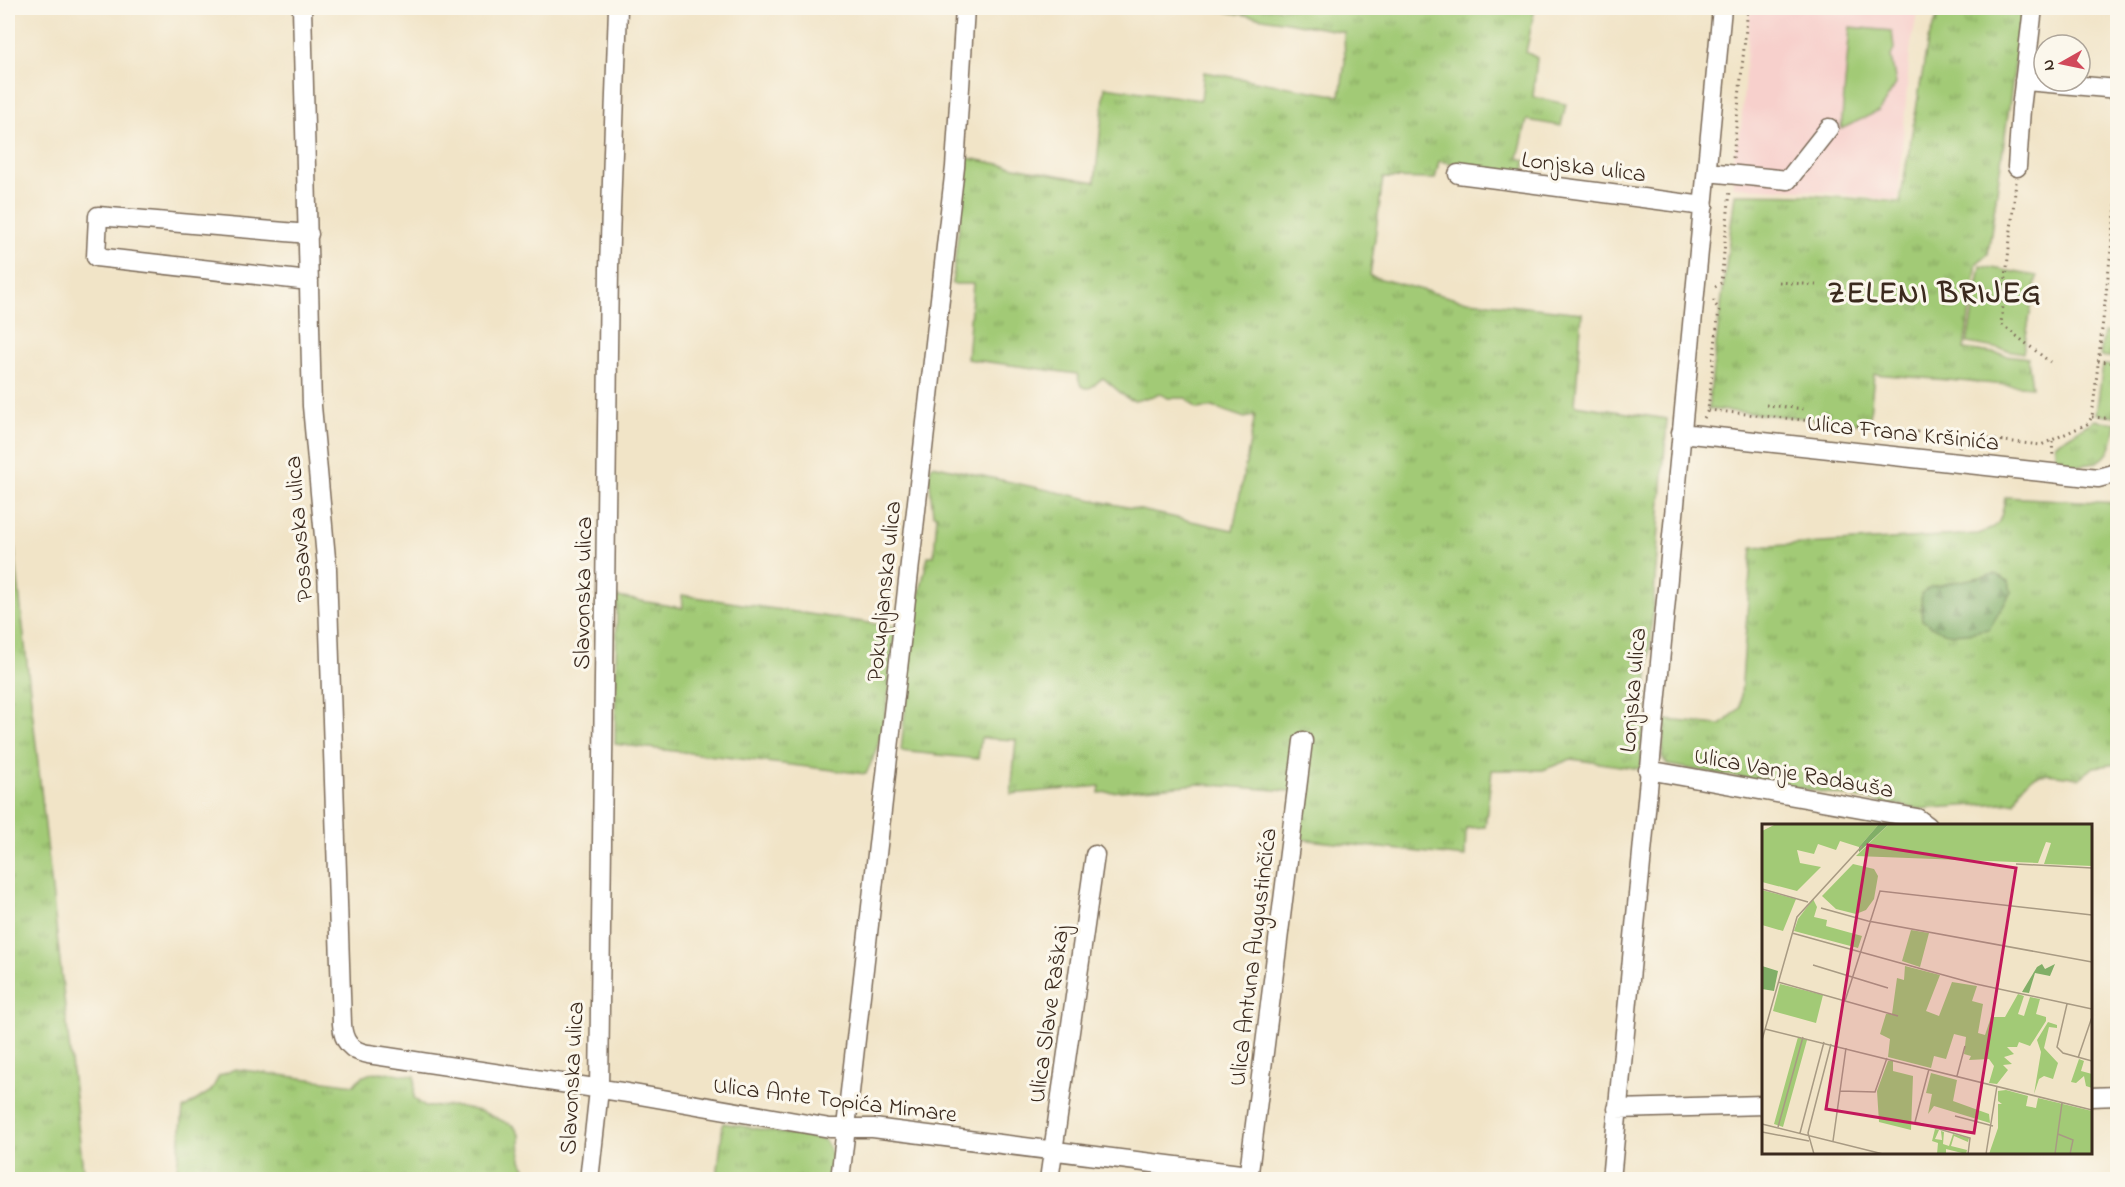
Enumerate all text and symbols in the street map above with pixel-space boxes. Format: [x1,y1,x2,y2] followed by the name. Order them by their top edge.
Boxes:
[2032,33,2092,93] north arrow
[2036,58,2062,72] text: N
[1519,143,1648,193] street label: Lonjska ulica
[1828,273,2042,317] district label: ZELENI BRIJEG
[1805,407,2001,462] street label: Ulica Frana Kršinića
[277,454,324,603] street label: Posavska ulica
[859,499,912,683] street label: Pokupljanska ulica
[566,516,603,670] street label: Slavonska ulica
[1612,626,1657,754] street label: Lonjska ulica
[1691,740,1896,809] street label: Ulica Vanje Radauša
[1762,824,2092,1154] inset map
[1221,826,1288,1089] street label: Ulica Antuna Augustinčića
[1021,922,1080,1105] street label: Ulica Slave Raškaj
[552,1001,595,1156] street label: Slavonska ulica
[711,1069,959,1134] street label: Ulica Ante Topića Mimare

